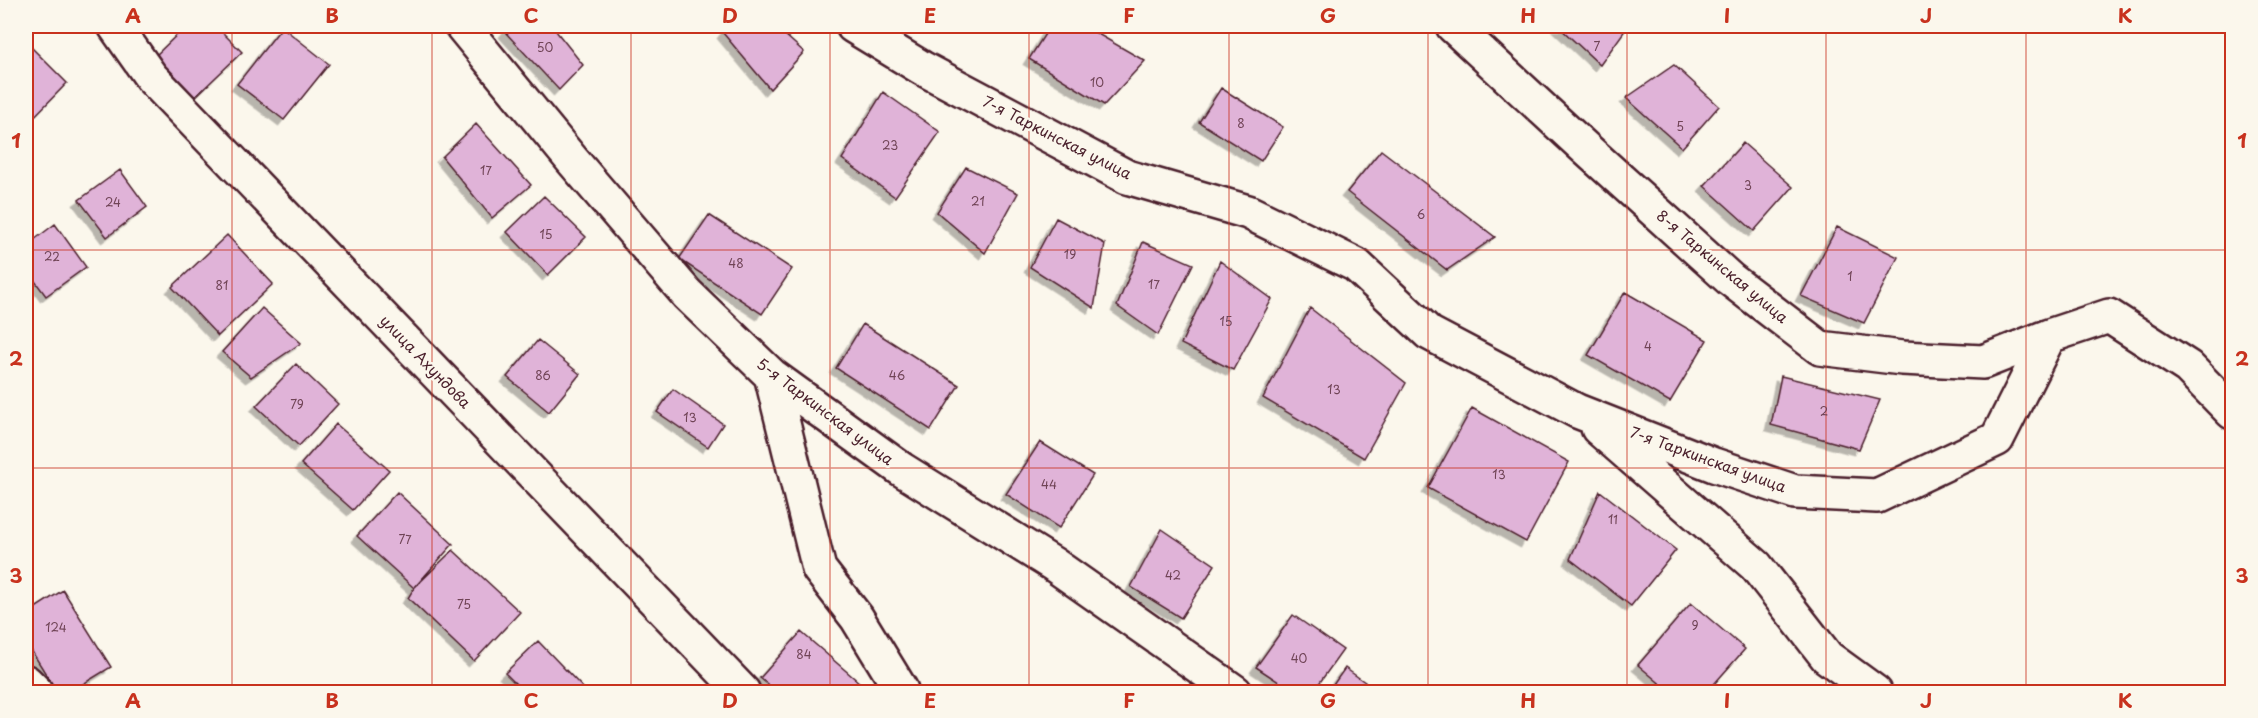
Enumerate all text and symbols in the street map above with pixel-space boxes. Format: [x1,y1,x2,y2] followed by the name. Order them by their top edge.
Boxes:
[125,0,141,30] text: A
[325,0,339,30] text: B
[523,0,539,30] text: C
[722,0,738,30] text: D
[924,0,936,30] text: E
[1123,0,1135,30] text: F
[1320,0,1336,30] text: G
[1520,0,1536,30] text: H
[1724,0,1730,30] text: I
[1920,0,1932,30] text: J
[2118,0,2133,30] text: K
[1594,37,1601,55] house number: 7
[537,38,553,56] house number: 50
[1090,73,1104,91] house number: 10
[979,89,1137,185] street label: 7-я Таркинская улица
[1237,114,1245,132] house number: 8
[1676,117,1684,135] house number: 5
[11,125,21,155] text: 1
[2237,125,2247,155] text: 1
[882,136,898,154] house number: 23
[480,161,492,179] house number: 17
[1744,176,1752,194] house number: 3
[971,192,985,210] house number: 21
[105,193,121,211] house number: 24
[1652,204,1794,328] street label: 8-я Таркинская улица
[1417,205,1425,223] house number: 6
[539,225,553,243] house number: 15
[1064,245,1076,263] house number: 19
[44,247,60,265] house number: 22
[728,254,744,272] house number: 48
[1847,267,1853,285] house number: 1
[1148,275,1160,293] house number: 17
[216,276,228,294] house number: 81
[375,309,477,414] street label: улица Ахундова
[1219,312,1233,330] house number: 15
[1644,337,1652,355] house number: 4
[9,343,23,373] text: 2
[2235,343,2249,373] text: 2
[753,352,900,470] street label: 5-я Таркинская улица
[535,366,551,384] house number: 86
[889,366,905,384] house number: 46
[1327,380,1341,398] house number: 13
[290,395,304,413] house number: 79
[1820,402,1828,420] house number: 2
[683,408,697,426] house number: 13
[1627,420,1790,498] street label: 7-я Таркинская улица
[1492,465,1506,483] house number: 13
[1041,475,1057,493] house number: 44
[1608,510,1618,528] house number: 11
[398,530,412,548] house number: 77
[9,560,23,590] text: 3
[2235,560,2249,590] text: 3
[1165,566,1181,584] house number: 42
[457,595,471,613] house number: 75
[1691,616,1699,634] house number: 9
[45,618,67,636] house number: 124
[796,645,812,663] house number: 84
[1291,649,1308,667] house number: 40
[125,685,141,715] text: A
[325,685,339,715] text: B
[523,685,539,715] text: C
[722,685,738,715] text: D
[924,685,936,715] text: E
[1123,685,1135,715] text: F
[1320,685,1336,715] text: G
[1520,685,1536,715] text: H
[1724,685,1730,715] text: I
[1920,685,1932,715] text: J
[2118,685,2133,715] text: K

